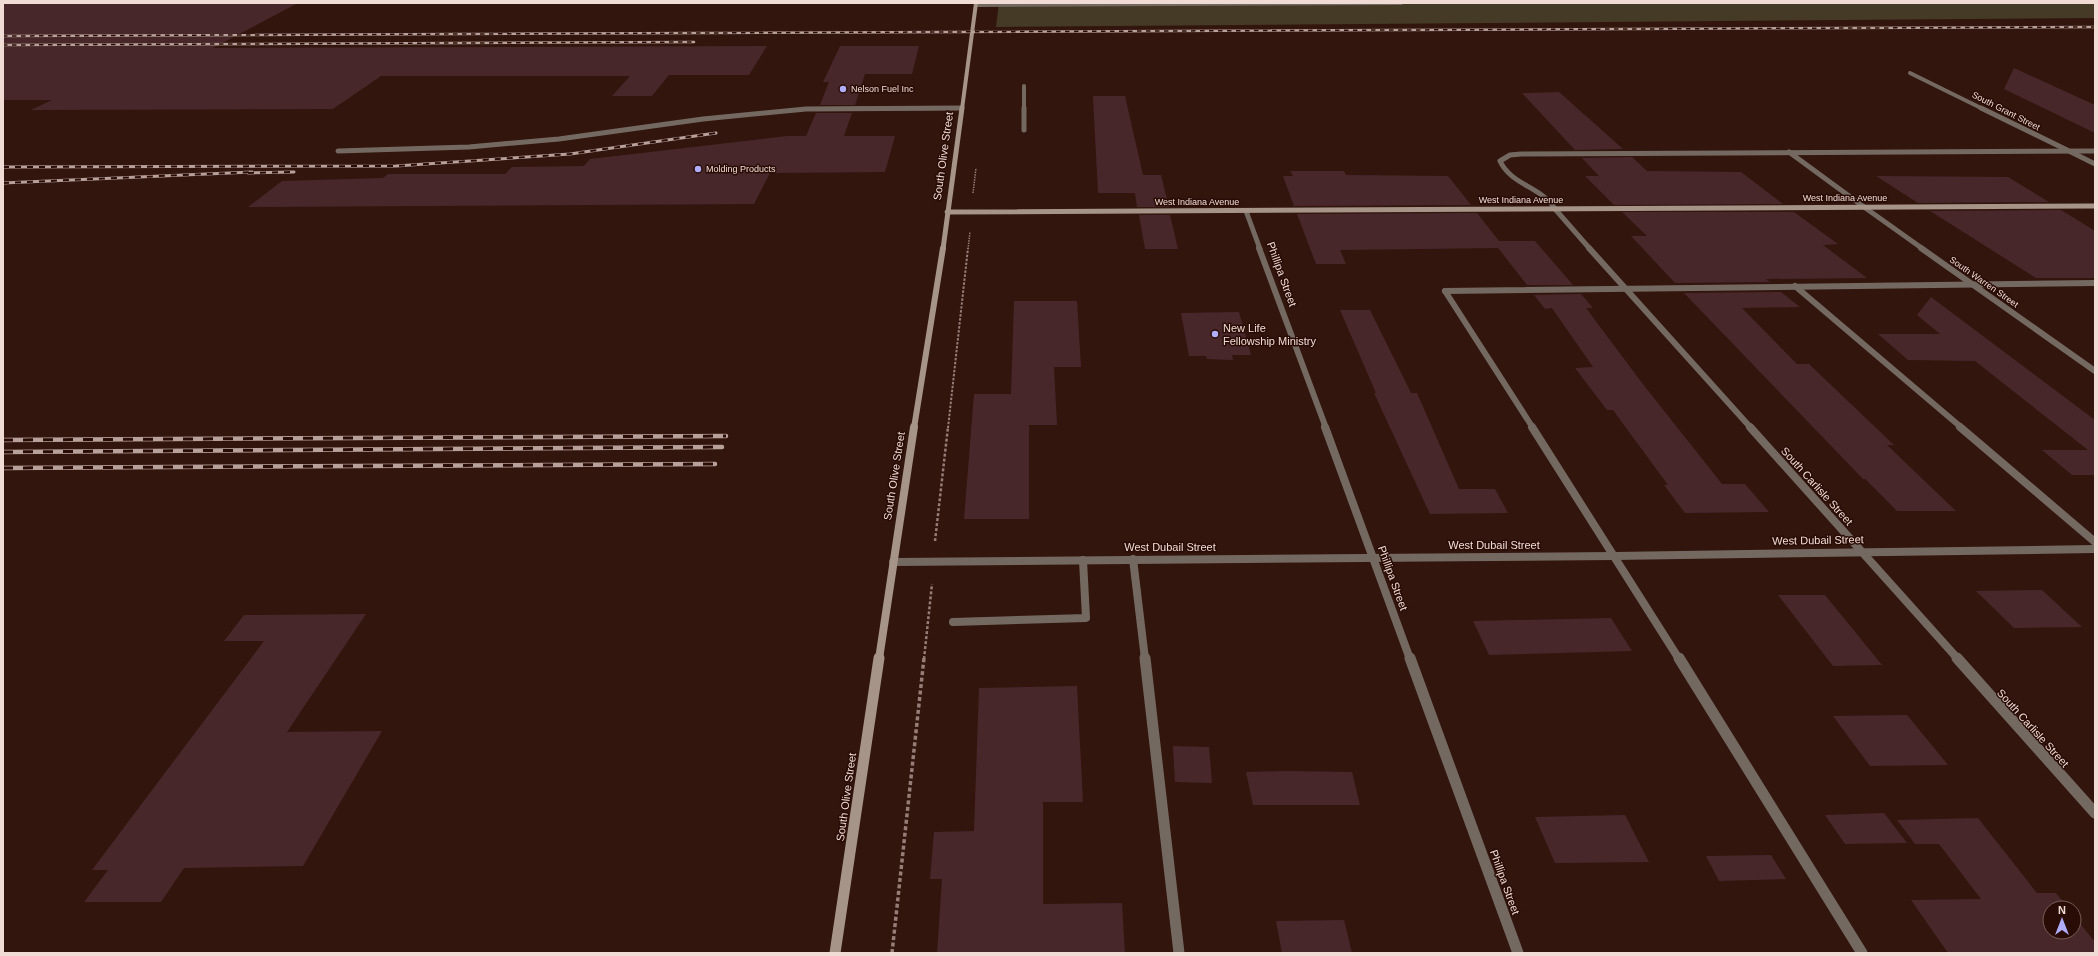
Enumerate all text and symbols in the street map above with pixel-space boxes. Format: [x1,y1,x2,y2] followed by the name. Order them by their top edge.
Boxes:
[838,84,848,94] marker: Nelson Fuel Inc
[851,84,914,94] place label: Nelson Fuel Inc
[1970,90,2042,133] street label: South Grant Street
[931,111,955,201] street label: South Olive Street
[693,164,703,174] marker: Molding Products
[706,164,776,174] place label: Molding Products
[1803,193,1887,203] street label: West Indiana Avenue
[1479,195,1563,205] street label: West Indiana Avenue
[1155,197,1239,207] street label: West Indiana Avenue
[1265,240,1299,308] street label: Phillipa Street
[1948,254,2021,310] street label: South Warren Street
[1223,322,1316,347] place label: New Life Fellowship Ministry
[1210,329,1220,339] marker: New Life Fellowship Ministry
[881,431,907,521] street label: South Olive Street
[1779,444,1855,528] street label: South Carlisle Street
[1772,533,1864,547] street label: West Dubail Street
[1448,539,1540,551] street label: West Dubail Street
[1124,541,1216,553] street label: West Dubail Street
[1376,544,1410,612] street label: Phillipa Street
[1995,686,2071,770] street label: South Carlisle Street
[834,752,858,842] street label: South Olive Street
[1488,848,1522,916] street label: Phillipa Street
[2042,900,2082,940] north arrow
[2058,904,2066,916] text: N

